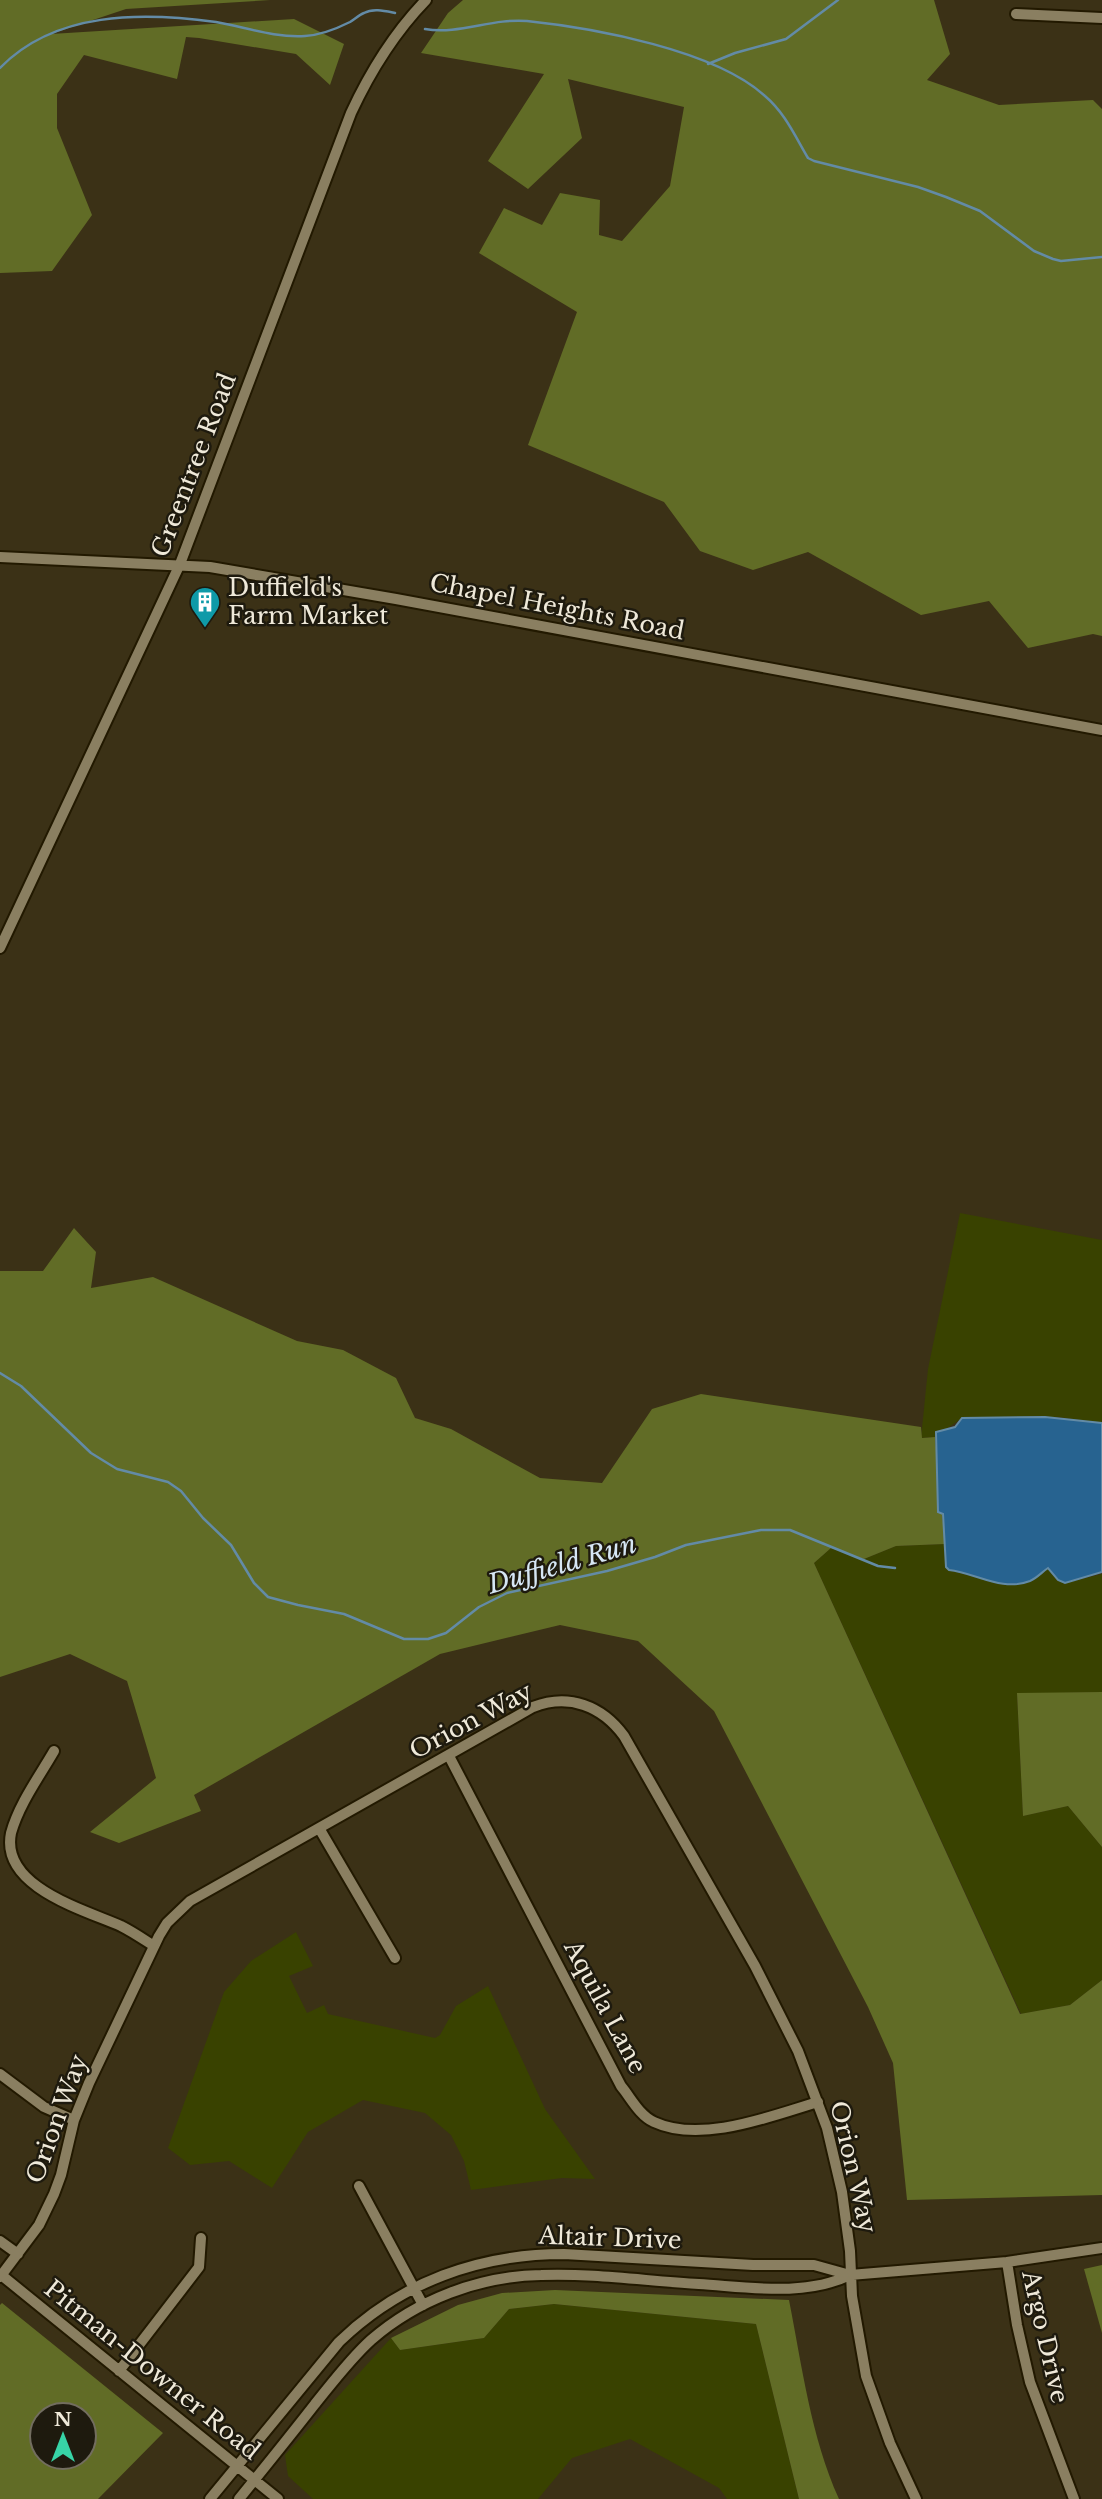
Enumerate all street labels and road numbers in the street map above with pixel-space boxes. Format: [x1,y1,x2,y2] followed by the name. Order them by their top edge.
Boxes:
[145,369,242,561] street label: Greentree Road
[427,568,687,645] street label: Chapel Heights Road
[404,1676,538,1765] street label: Orion Way
[558,1934,653,2078] street label: Aquila Lane
[20,2050,93,2187] street label: Orion Way
[824,2098,883,2236] street label: Orion Way
[537,2220,682,2254] street label: Altair Drive
[1016,2267,1075,2406] street label: Argo Drive
[39,2274,266,2465] street label: Pitman-Downer Road

